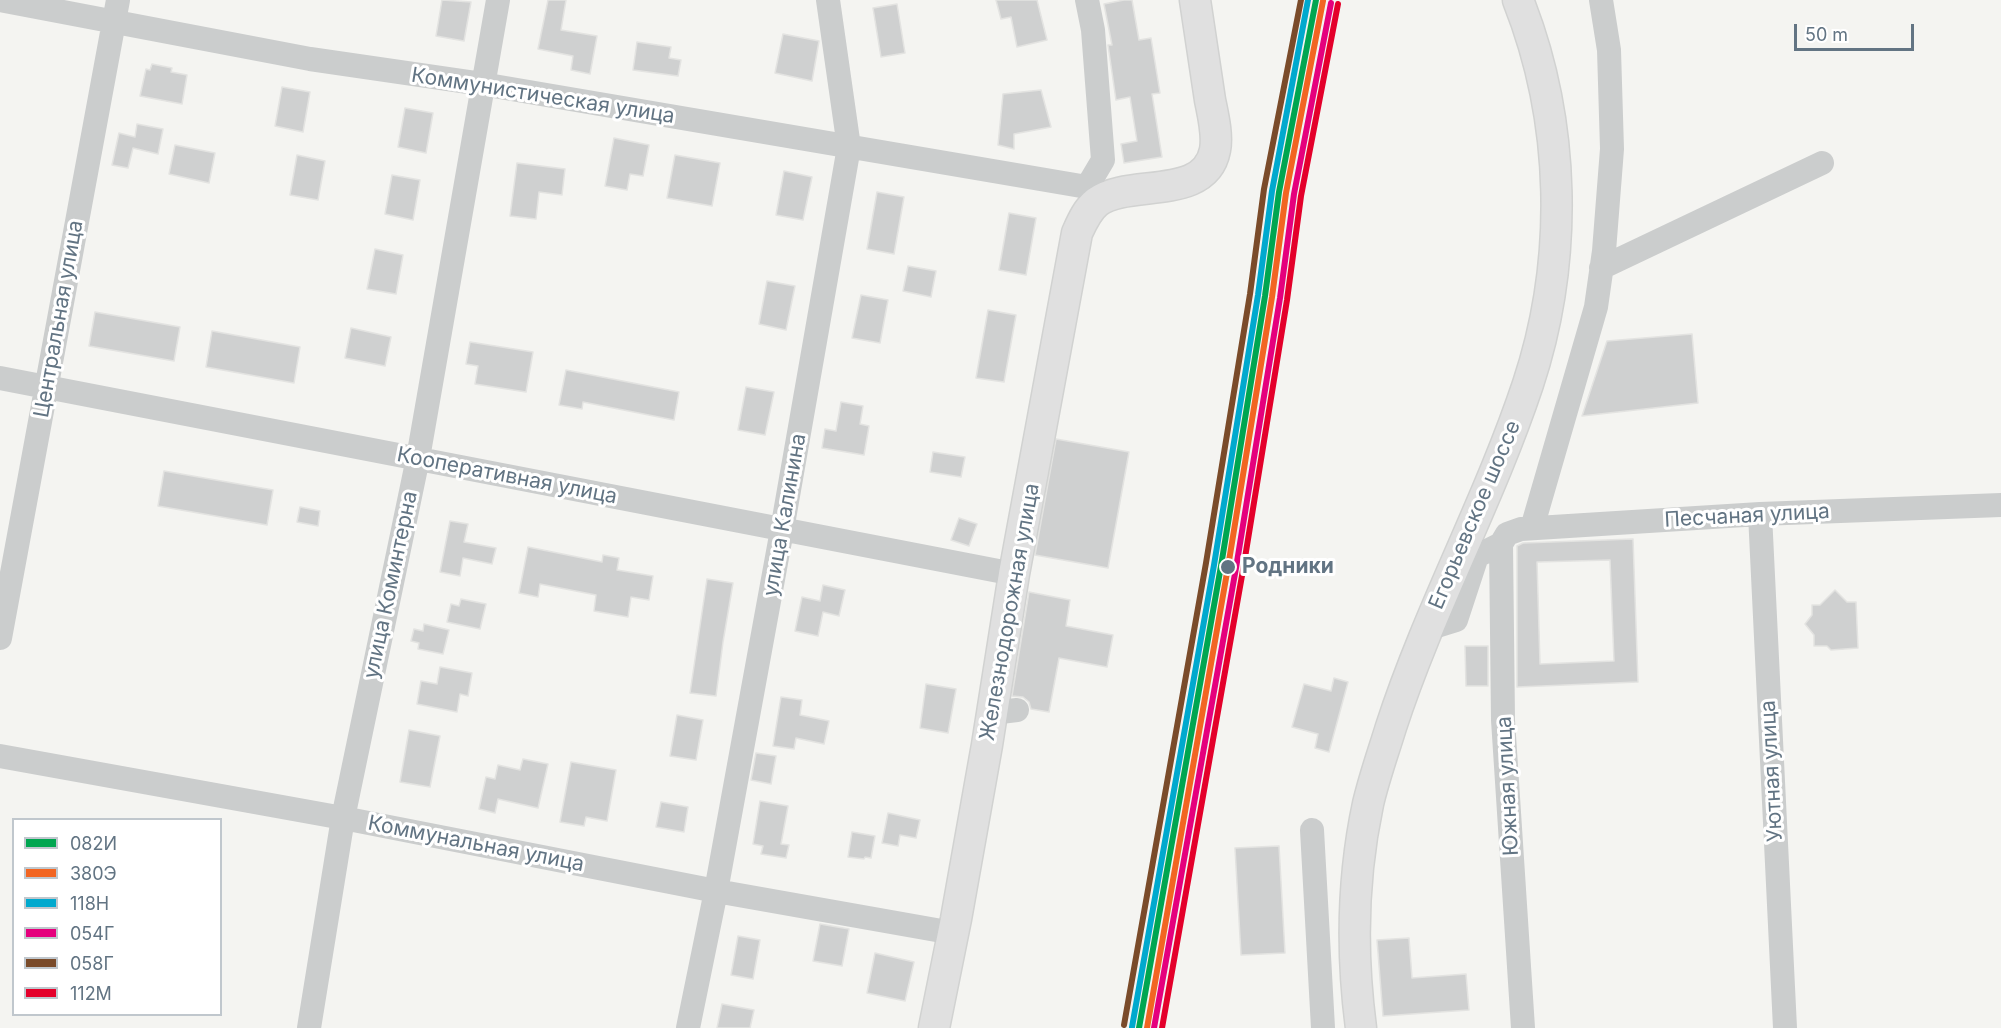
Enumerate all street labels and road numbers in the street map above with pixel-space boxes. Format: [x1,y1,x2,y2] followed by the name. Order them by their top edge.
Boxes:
[410,63,676,129] street label: Коммунистическая улица
[29,218,89,420] street label: Центральная улица
[1424,417,1526,613] street label: Егорьевское шоссе
[758,432,812,598] street label: улица Калинина
[395,442,619,510] street label: Кооперативная улица
[975,481,1045,743] street label: Железнодорожная улица
[359,489,423,681] street label: улица Коминтерна
[1664,499,1830,533] street label: Песчаная улица
[1756,700,1788,842] street label: Уютная улица
[1492,716,1524,856] street label: Южная улица
[366,811,586,877] street label: Коммунальная улица

